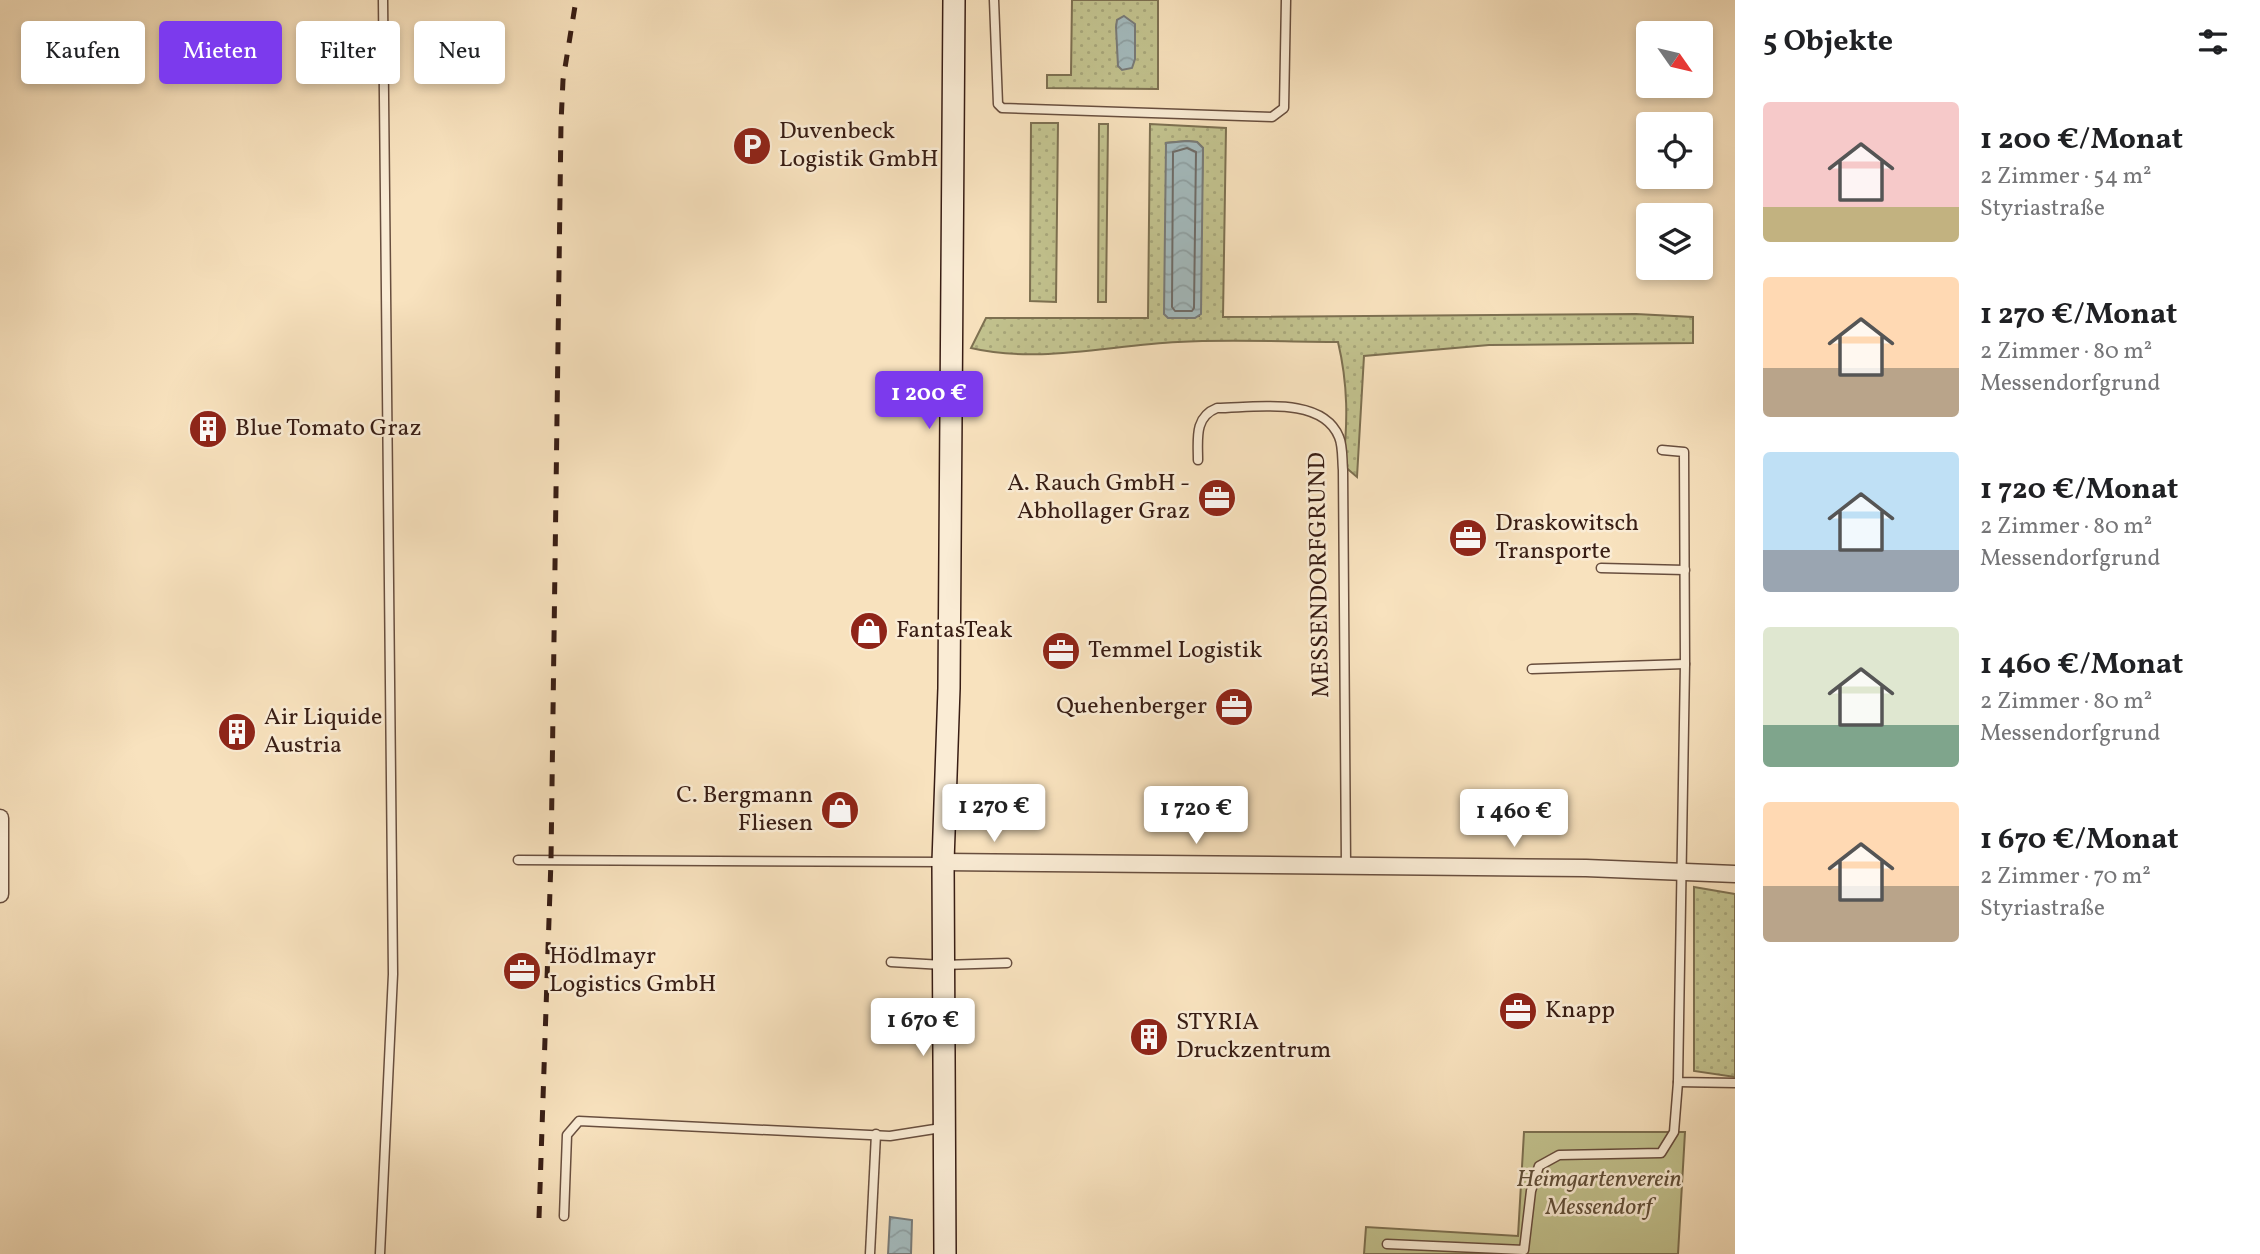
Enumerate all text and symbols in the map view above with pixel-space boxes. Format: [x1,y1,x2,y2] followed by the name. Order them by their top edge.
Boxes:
[21,21,145,84] chip: Kaufen
[159,21,282,84] chip: Mieten
[296,21,400,84] chip: Filter
[414,21,505,84] chip: Neu
[1636,21,1713,98] north arrow
[1636,21,1713,280] map controls
[1763,21,1893,63] text: 5 Objekte
[2194,23,2232,61] icon: filters
[1636,112,1713,189] button: locate
[779,115,938,177] place label: Duvenbeck Logistik GmbH
[1980,119,2183,161] text: 1 200 €/Monat
[731,125,773,167] parking icon: Duvenbeck Logistik GmbH
[1819,130,1903,214] icon: home
[1980,161,2152,193] text: 2 Zimmer · 54 m²
[1980,193,2105,225] text: Styriastraße
[1636,203,1713,280] button: layers
[1980,294,2177,336] text: 1 270 €/Monat
[1819,305,1903,389] icon: home
[1980,336,2152,368] text: 2 Zimmer · 80 m²
[1980,368,2160,400] text: Messendorfgrund
[864,372,994,431] pin: 1 200 €
[891,378,967,410] text: 1 200 €
[187,408,229,450] building icon: Blue Tomato Graz
[235,412,421,446] place label: Blue Tomato Graz
[1301,452,1339,698] street label: MESSENDORFGRUND
[1007,467,1190,529] place label: A. Rauch GmbH - Abhollager Graz
[1980,469,2178,511] text: 1 720 €/Monat
[1196,477,1238,519] office icon: A. Rauch GmbH - Abhollager Graz
[1819,480,1903,564] icon: home
[1495,507,1639,569] place label: Draskowitsch Transporte
[1980,511,2152,543] text: 2 Zimmer · 80 m²
[1447,517,1489,559] office icon: Draskowitsch Transporte
[1980,543,2160,575] text: Messendorfgrund
[848,610,890,652] shop icon: FantasTeak
[896,614,1013,648] place label: FantasTeak
[1040,630,1082,672] office icon: Temmel Logistik
[1088,634,1262,668] place label: Temmel Logistik
[1980,644,2183,686] text: 1 460 €/Monat
[1819,655,1903,739] icon: home
[1213,686,1255,728] office icon: Quehenberger
[1980,686,2152,718] text: 2 Zimmer · 80 m²
[1056,690,1207,724] place label: Quehenberger
[264,701,382,763] place label: Air Liquide Austria
[216,711,258,753] building icon: Air Liquide Austria
[1980,718,2160,750] text: Messendorfgrund
[676,779,813,841] place label: C. Bergmann Fliesen
[929,784,1059,844] pin: 1 270 €
[1131,786,1261,846] pin: 1 720 €
[819,789,861,831] shop icon: C. Bergmann Fliesen
[1449,790,1579,849] pin: 1 460 €
[958,791,1030,823] text: 1 270 €
[1160,793,1232,825] text: 1 720 €
[1476,796,1552,828] text: 1 460 €
[1980,819,2178,861] text: 1 670 €/Monat
[1819,830,1903,914] icon: home
[1980,861,2151,893] text: 2 Zimmer · 70 m²
[1980,893,2105,925] text: Styriastraße
[549,940,716,1002] place label: Hödlmayr Logistics GmbH
[501,950,543,992] office icon: Hödlmayr Logistics GmbH
[1497,990,1539,1032] office icon: Knapp
[1545,994,1615,1028] place label: Knapp
[858,998,988,1058] pin: 1 670 €
[887,1005,959,1037] text: 1 670 €
[1176,1006,1331,1068] place label: STYRIA Druckzentrum
[1128,1016,1170,1058] building icon: STYRIA Druckzentrum
[1516,1163,1682,1225] park label: Heimgartenverein Messendorf

